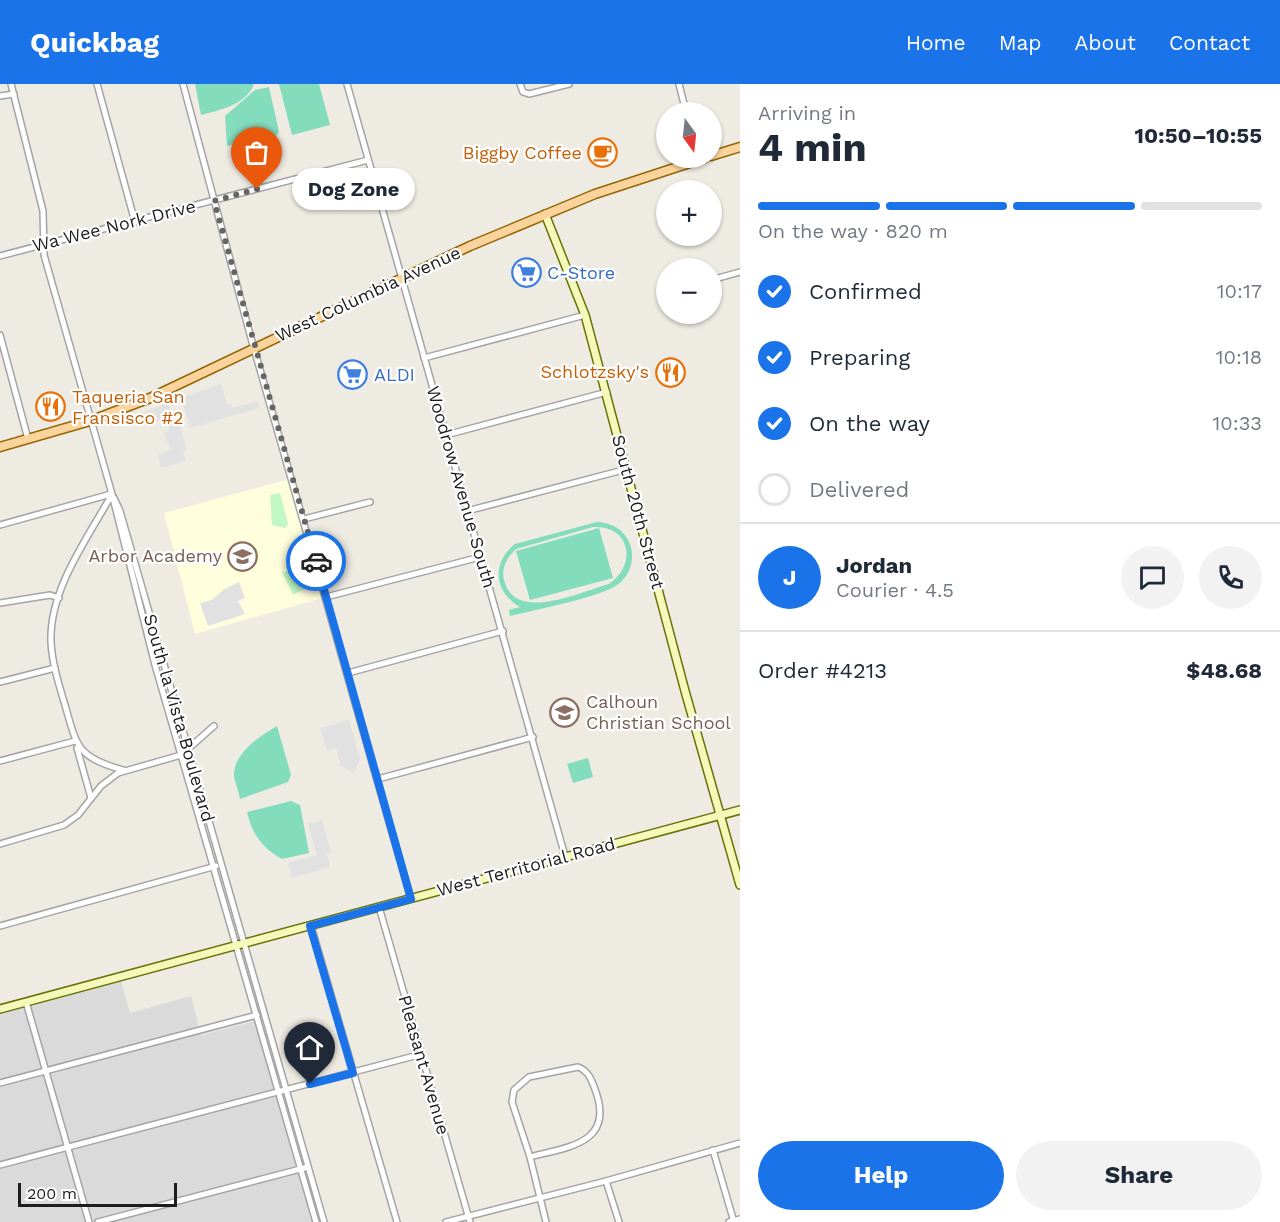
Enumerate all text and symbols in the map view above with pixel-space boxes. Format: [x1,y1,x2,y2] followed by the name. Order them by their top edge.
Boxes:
[30,26,159,59] text: Quickbag
[906,30,966,55] text: Home
[999,30,1042,55] text: Map
[1075,30,1136,55] text: About
[1169,30,1250,55] text: Contact
[758,101,856,125] text: Arriving in
[656,102,722,168] north arrow
[656,102,722,324] map controls
[1134,123,1262,148] text: 10:50–10:55
[758,125,867,170] text: 4 min
[231,127,282,189] pin
[240,136,273,169] icon: bag
[587,137,619,169] cafe icon: Biggby Coffee
[463,142,582,163] place label: Biggby Coffee
[293,168,416,210] callout: Dog Zone
[308,177,399,201] text: Dog Zone
[656,180,722,246] button: +
[30,195,198,256] street label: Wa Wee Nork Drive
[758,219,948,243] text: On the way · 820 m
[272,241,464,346] street label: West Columbia Avenue
[510,257,542,289] supermarket icon: C-Store
[656,258,722,324] button: −
[547,262,615,283] place label: C-Store
[758,275,791,308] icon: check
[809,279,922,304] text: Confirmed
[1217,279,1262,303] text: 10:17
[758,341,791,374] icon: check
[809,345,910,370] text: Preparing
[1216,345,1262,369] text: 10:18
[654,356,686,388] restaurant icon: Schlotzsky's
[337,359,369,391] supermarket icon: ALDI
[540,361,649,382] place label: Schlotzsky's
[374,364,415,385] place label: ALDI
[423,383,500,590] street label: Woodrow Avenue South
[72,386,185,428] place label: Taqueria San Fransisco #2
[35,391,67,423] restaurant icon: Taqueria San Fransisco #2
[758,407,791,440] icon: check
[809,411,930,436] text: On the way
[1213,411,1262,435] text: 10:33
[608,432,669,592] street label: South 20th Street
[809,477,909,502] text: Delivered
[286,531,346,591] courier
[227,540,259,572] school or university icon: Arbor Academy
[88,545,223,566] place label: Arbor Academy
[300,545,333,578] icon: car
[1121,546,1184,609] button: chat
[1199,546,1262,609] button: phone
[836,553,912,578] text: Jordan
[783,565,796,590] text: J
[836,578,954,602] text: Courier · 4.5
[140,611,219,824] street label: South la Vista Boulevard
[758,658,887,683] text: Order #4213
[1186,658,1262,683] text: $48.68
[586,691,731,733] place label: Calhoun Christian School
[549,696,581,728] school or university icon: Calhoun Christian School
[434,833,618,900] street label: West Territorial Road
[394,993,454,1137] street label: Pleasant Avenue
[284,1022,335,1084] pin
[293,1031,326,1064] icon: home
[758,1141,1004,1210] button: Help
[1016,1141,1262,1210] button: Share
[18,1180,177,1208] scale bar
[27,1184,77,1203] text: 200 m

